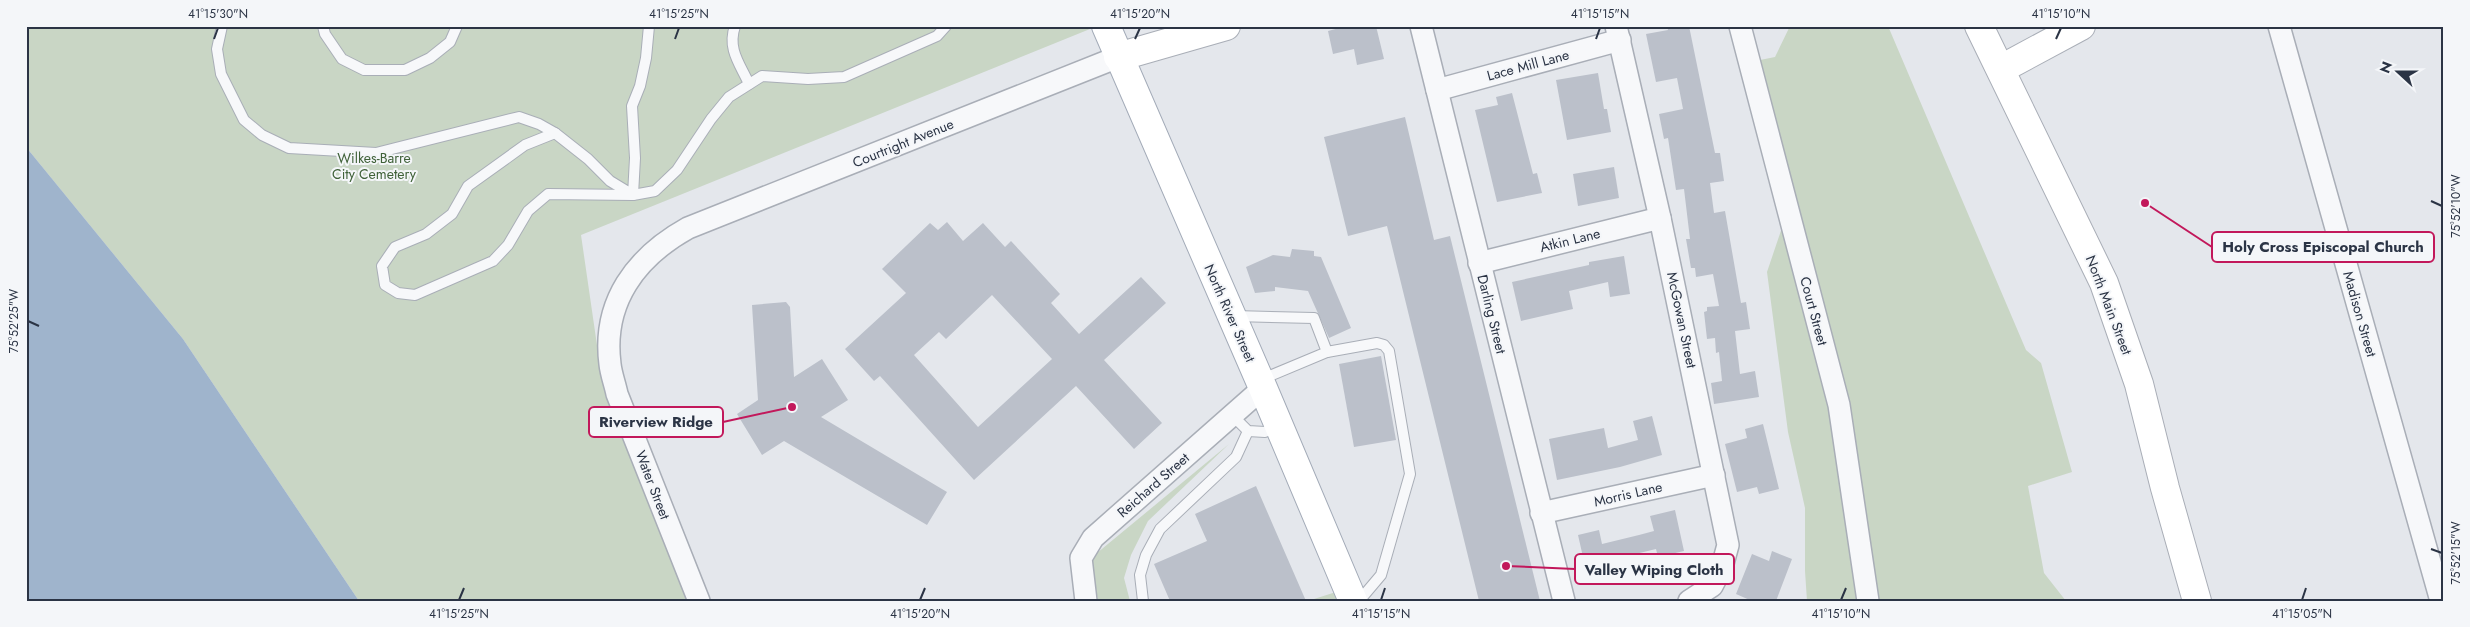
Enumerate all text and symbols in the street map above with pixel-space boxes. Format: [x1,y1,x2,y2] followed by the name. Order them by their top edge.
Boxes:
[188,5,248,23] text: 41°15'30"N
[649,5,709,23] text: 41°15'25"N
[1110,5,1170,23] text: 41°15'20"N
[1571,5,1629,23] text: 41°15'15"N
[2032,5,2090,23] text: 41°15'10"N
[1485,44,1571,86] street label: Lace Mill Lane
[2372,48,2422,98] north arrow
[2375,59,2397,76] text: N
[849,114,957,172] street label: Courtright Avenue
[332,148,417,184] park label: Wilkes-Barre City Cemetery
[2447,174,2465,238] text: 75°52'10"W
[1538,223,1602,257] street label: Atkin Lane
[2212,232,2434,262] callout: Holy Cross Episcopal Church
[2222,236,2424,258] text: Holy Cross Episcopal Church
[2081,252,2137,358] street label: North Main Street
[1199,261,1261,366] street label: North River Street
[2338,269,2382,360] street label: Madison Street
[1662,270,1702,370] street label: McGowan Street
[1473,272,1512,356] street label: Darling Street
[1795,274,1833,348] street label: Court Street
[5,289,23,353] text: 75°52'25"W
[589,407,723,437] callout: Riverview Ridge
[599,411,713,433] text: Riverview Ridge
[631,448,675,523] street label: Water Street
[1113,448,1194,522] street label: Reichard Street
[1592,476,1664,512] street label: Morris Lane
[2447,521,2465,585] text: 75°52'15"W
[1575,554,1734,584] callout: Valley Wiping Cloth
[1584,559,1723,581] text: Valley Wiping Cloth
[429,605,489,623] text: 41°15'25"N
[890,605,950,623] text: 41°15'20"N
[1352,605,1410,623] text: 41°15'15"N
[1812,605,1870,623] text: 41°15'10"N
[2272,605,2332,623] text: 41°15'05"N

